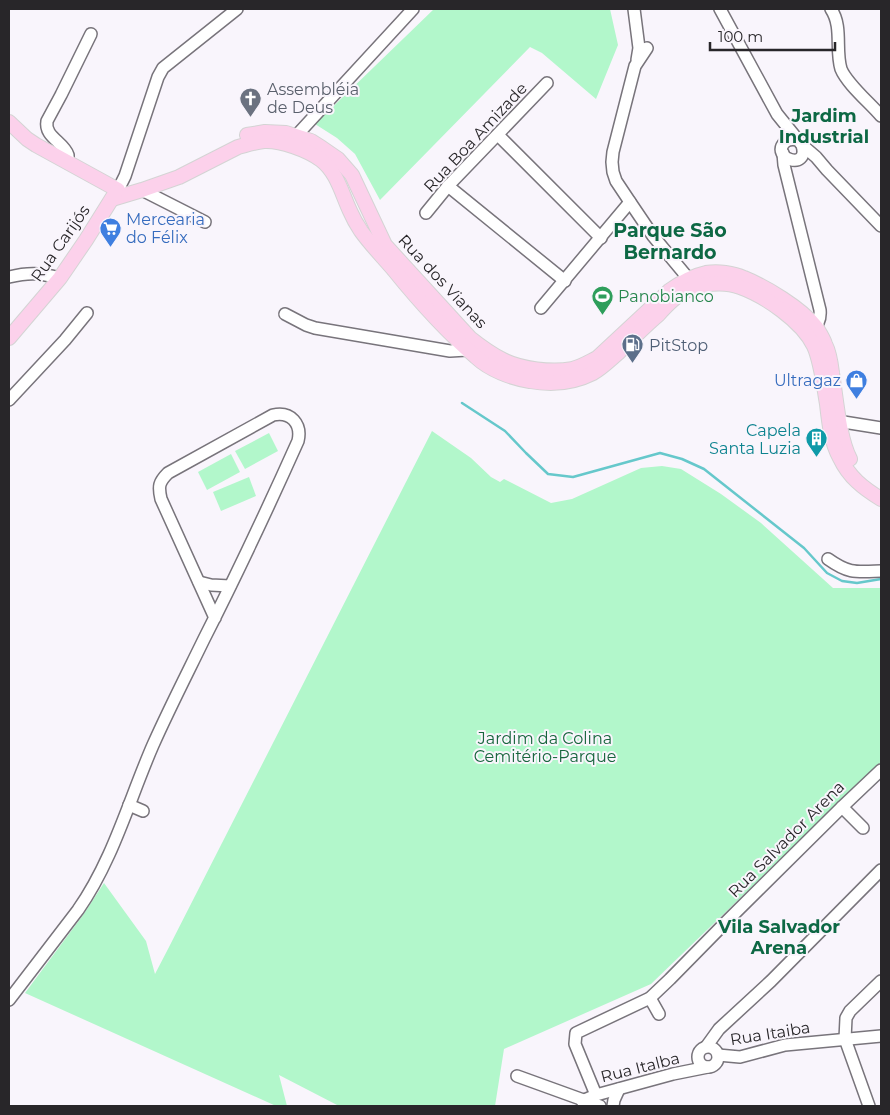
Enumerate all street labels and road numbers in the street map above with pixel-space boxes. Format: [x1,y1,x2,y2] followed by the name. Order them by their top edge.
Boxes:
[420,79,531,196] street label: Rua Boa Amizade
[27,201,94,285] street label: Rua Carijós
[394,230,491,332] street label: Rua dos Vianas
[724,777,848,901] street label: Rua Salvador Arena
[729,1018,812,1049] street label: Rua Itaiba
[599,1048,682,1086] street label: Rua Italba

